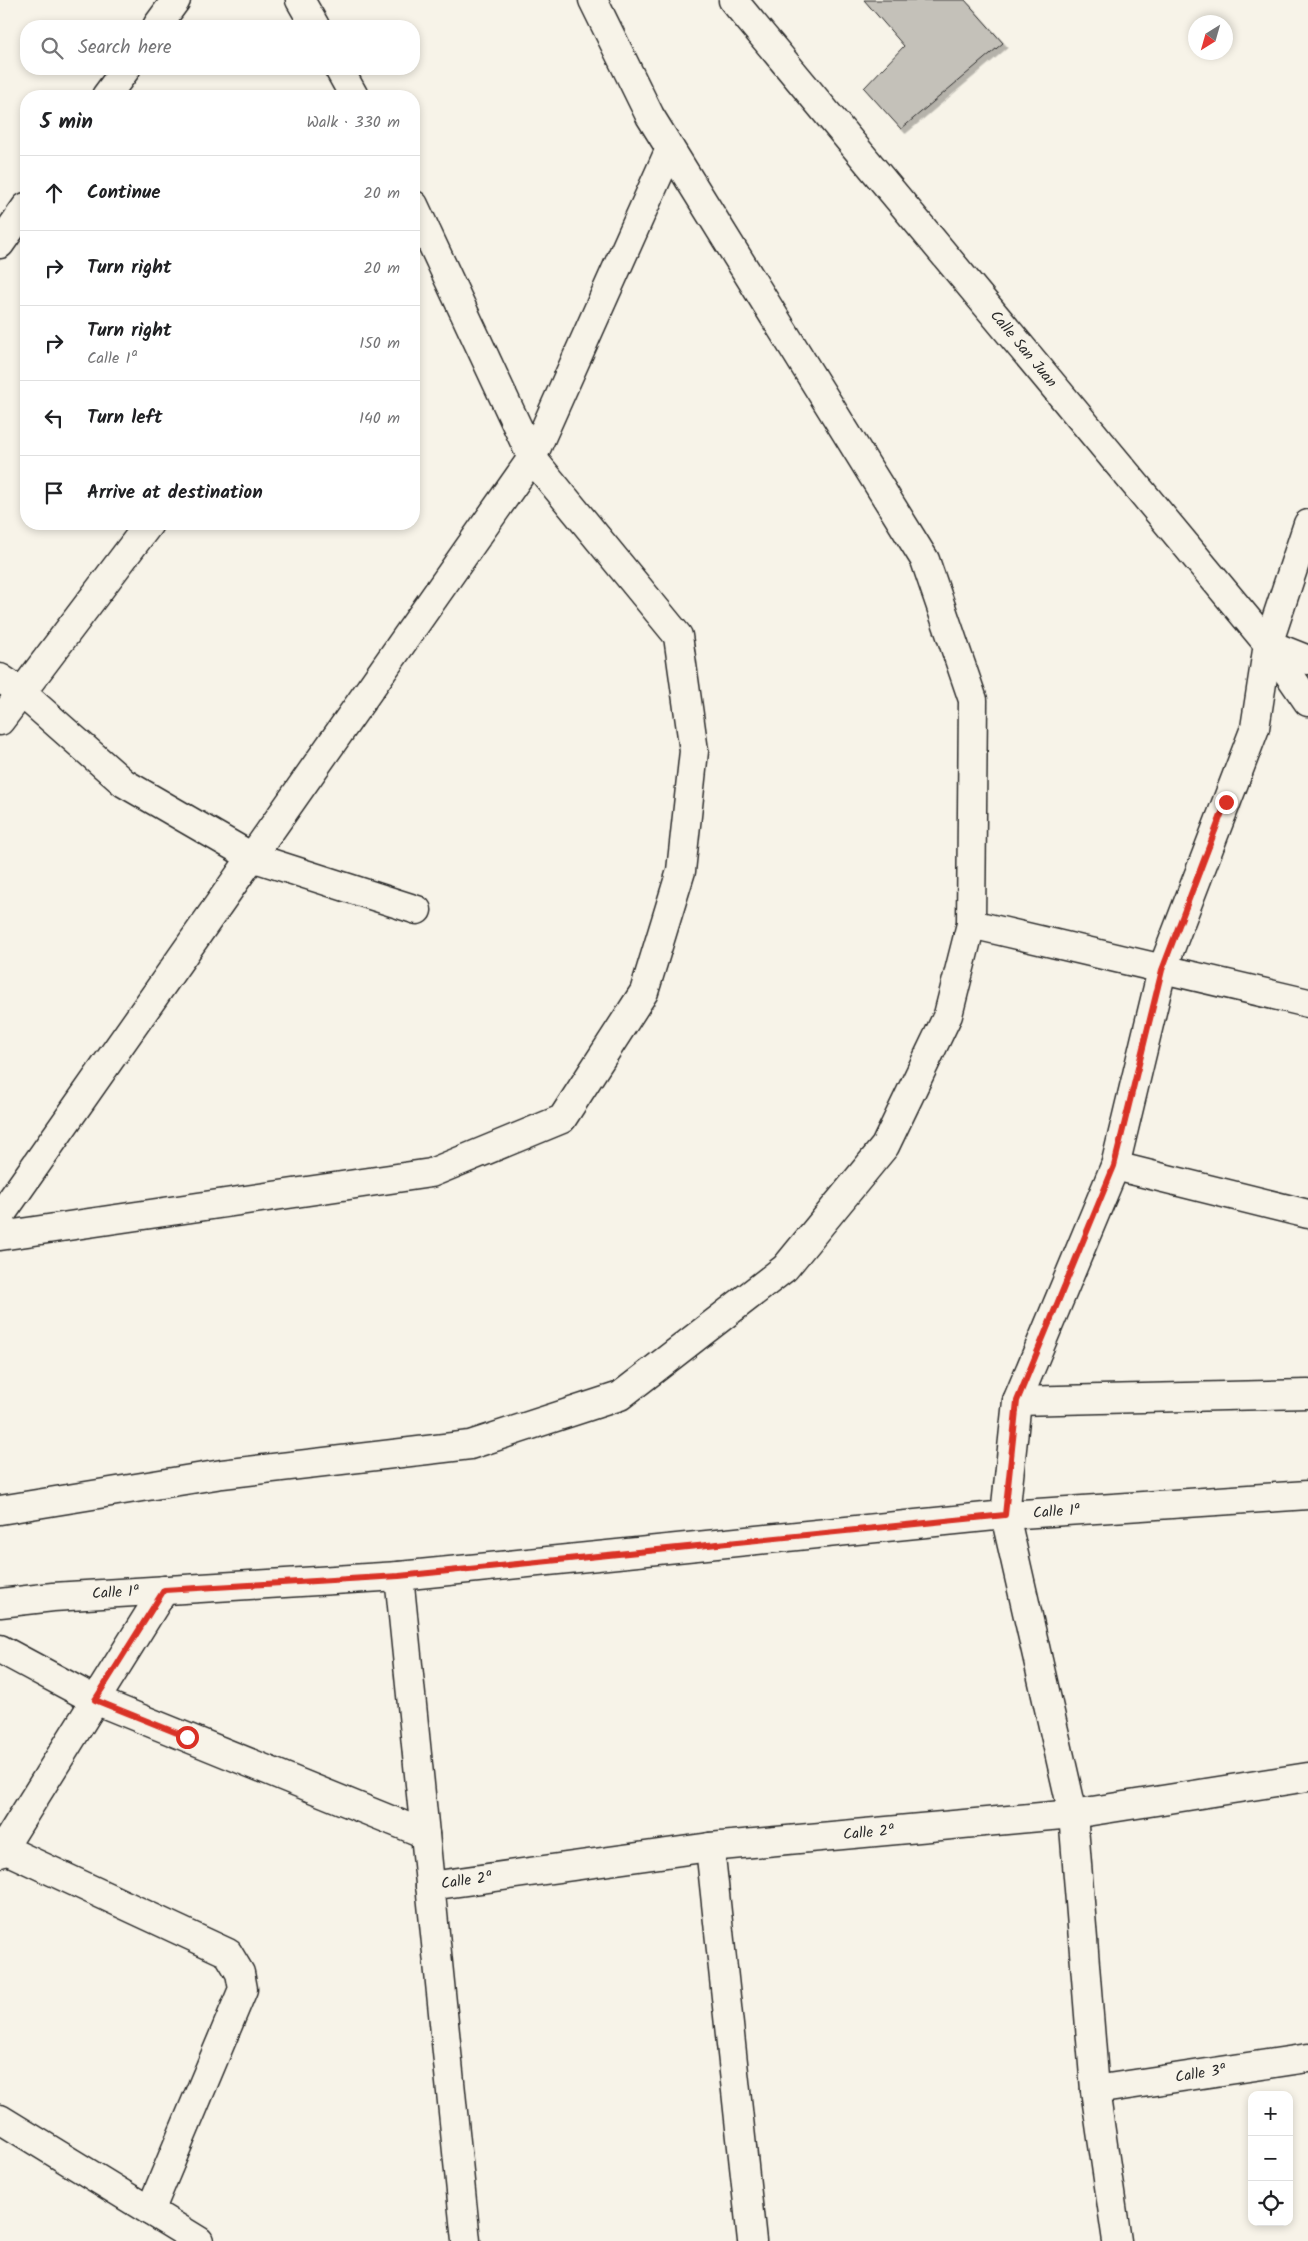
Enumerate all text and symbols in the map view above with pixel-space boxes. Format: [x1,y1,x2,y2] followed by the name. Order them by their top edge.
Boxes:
[1188,15,1233,60] north arrow
[20,20,420,75] search box
[78,33,172,63] text: Search here
[38,34,66,62] icon: search
[40,106,93,139] text: 5 min
[307,110,400,135] text: Walk · 330 m
[87,178,160,208] text: Continue
[40,179,68,207] icon: ahead
[364,181,400,206] text: 20 m
[87,253,172,283] text: Turn right
[40,254,68,282] icon: right
[364,256,400,281] text: 20 m
[984,305,1063,393] street label: Calle San Juan
[87,316,172,346] text: Turn right
[40,329,68,357] icon: right
[359,331,400,356] text: 150 m
[87,346,138,371] text: Calle 1ª
[87,403,162,433] text: Turn left
[40,404,68,432] icon: left
[359,406,400,431] text: 140 m
[87,478,263,508] text: Arrive at destination
[40,479,68,507] icon: arrive
[1215,791,1238,814] route end
[1032,1498,1082,1526] street label: Calle 1ª
[91,1580,141,1606] street label: Calle 1ª
[176,1726,199,1749] route start
[842,1819,896,1847] street label: Calle 2ª
[440,1866,494,1896] street label: Calle 2ª
[1174,2058,1228,2090] street label: Calle 3ª
[1248,2091,1293,2226] map controls
[1248,2091,1293,2136] button: +
[1248,2136,1293,2181] button: −
[1248,2181,1293,2226] button: locate

